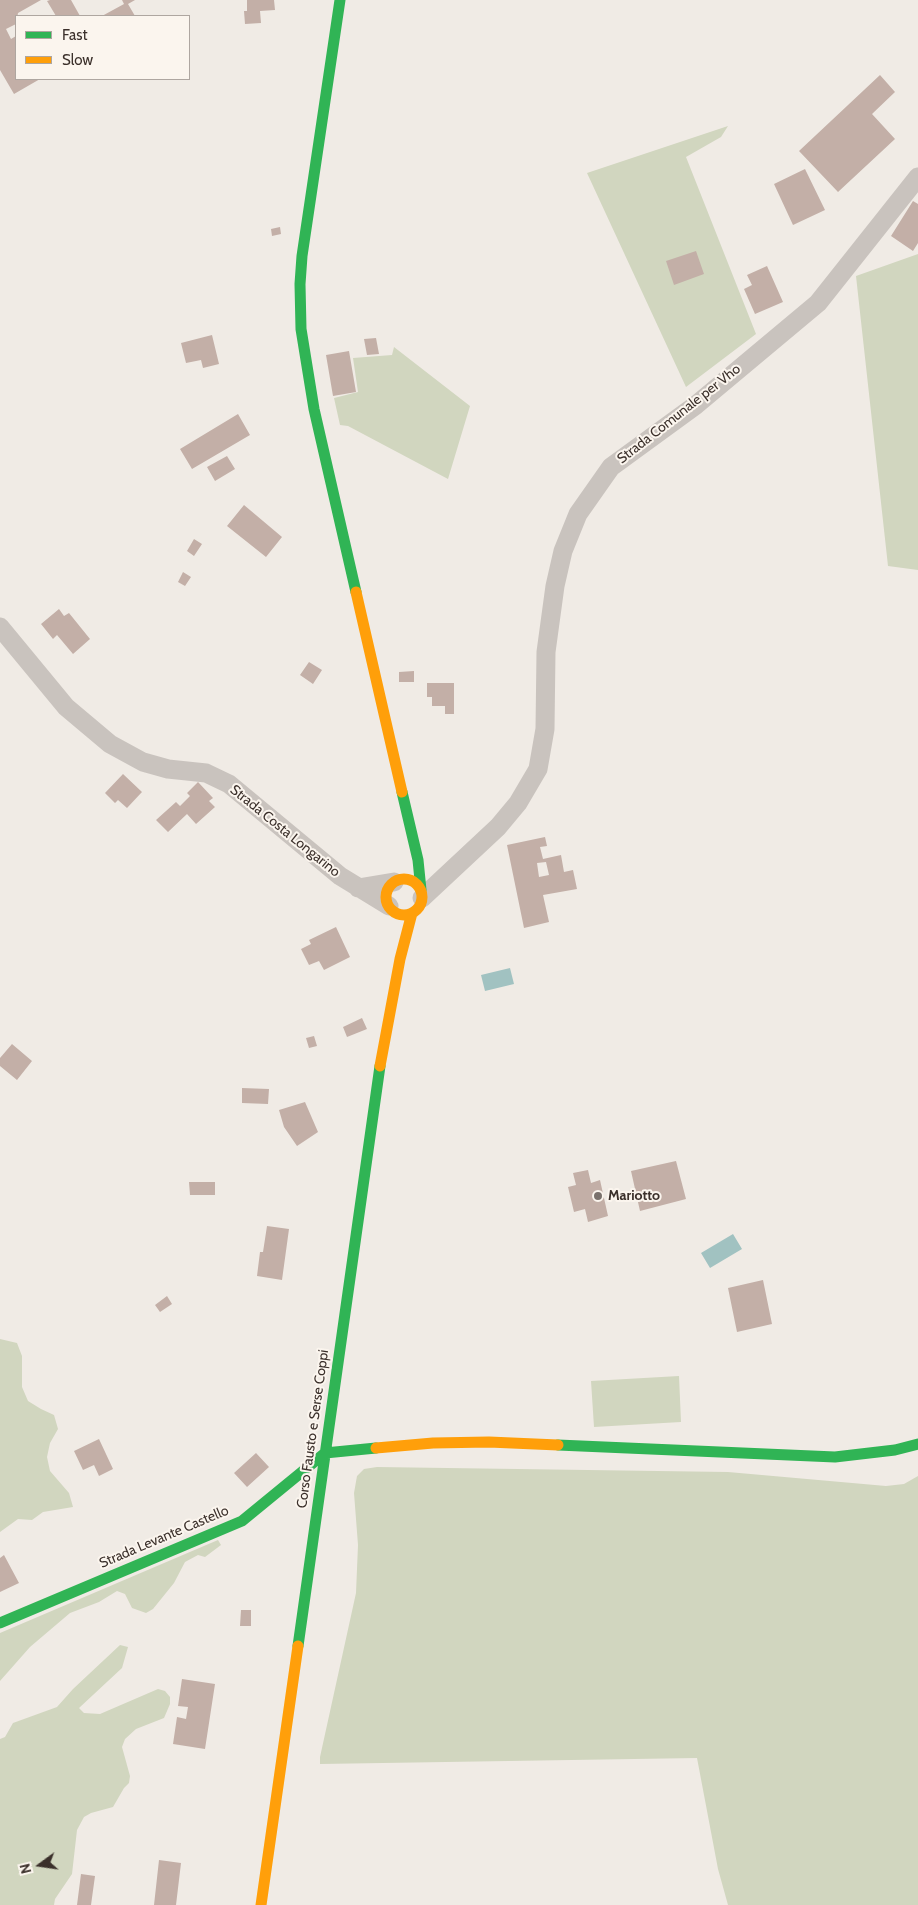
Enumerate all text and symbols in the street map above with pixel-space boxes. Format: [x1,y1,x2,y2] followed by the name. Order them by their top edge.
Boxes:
[15,15,190,80] legend
[62,26,87,44] text: Fast
[62,51,93,69] text: Slow
[614,361,744,467] street label: Strada Comunale per Vho
[227,781,343,881] street label: Strada Costa Longarino
[608,1188,660,1204] place label: Mariotto
[592,1190,604,1202] marker: Mariotto
[294,1349,332,1509] street label: Corso Fausto e Serse Coppi
[97,1502,231,1572] street label: Strada Levante Castello
[15,1840,65,1890] north arrow
[16,1862,35,1876] text: N

